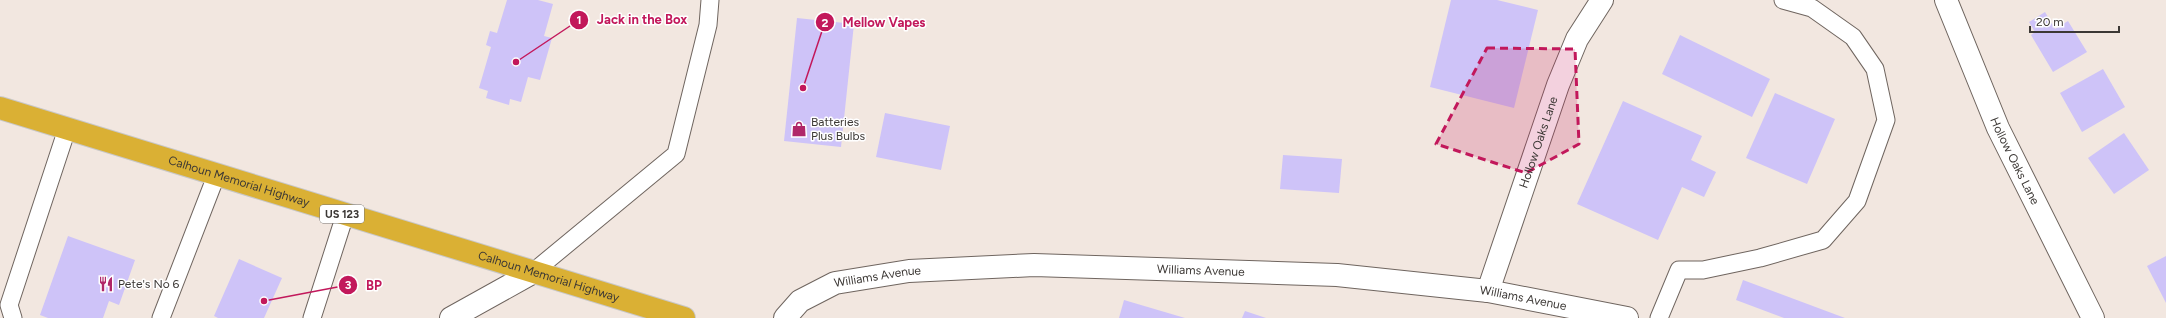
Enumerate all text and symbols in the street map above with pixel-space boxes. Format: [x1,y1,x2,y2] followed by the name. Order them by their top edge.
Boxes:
[569,7,695,32] callout: Jack in the Box
[2030,8,2119,34] scale bar
[815,10,934,35] callout: Mellow Vapes
[597,12,687,27] text: Jack in the Box
[576,13,582,27] text: 1
[843,15,925,30] text: Mellow Vapes
[2036,15,2064,29] text: 20 m
[822,16,829,30] text: 2
[1516,94,1561,190] street label: Hollow Oaks Lane
[811,115,866,143] place label: Batteries Plus Bulbs
[1987,115,2042,207] street label: Hollow Oaks Lane
[790,120,808,138] shop icon: Batteries Plus Bulbs
[167,153,312,210] street label: Calhoun Memorial Highway
[320,205,364,223] road number: US 123
[476,248,622,305] street label: Calhoun Memorial Highway
[1157,262,1245,279] street label: Williams Avenue
[833,263,922,290] street label: Williams Avenue
[338,273,389,298] callout: BP
[97,275,115,293] restaurant icon: Pete's No 6
[118,277,180,291] place label: Pete's No 6
[345,278,352,292] text: 3
[366,278,382,293] text: BP
[1479,283,1568,313] street label: Williams Avenue

